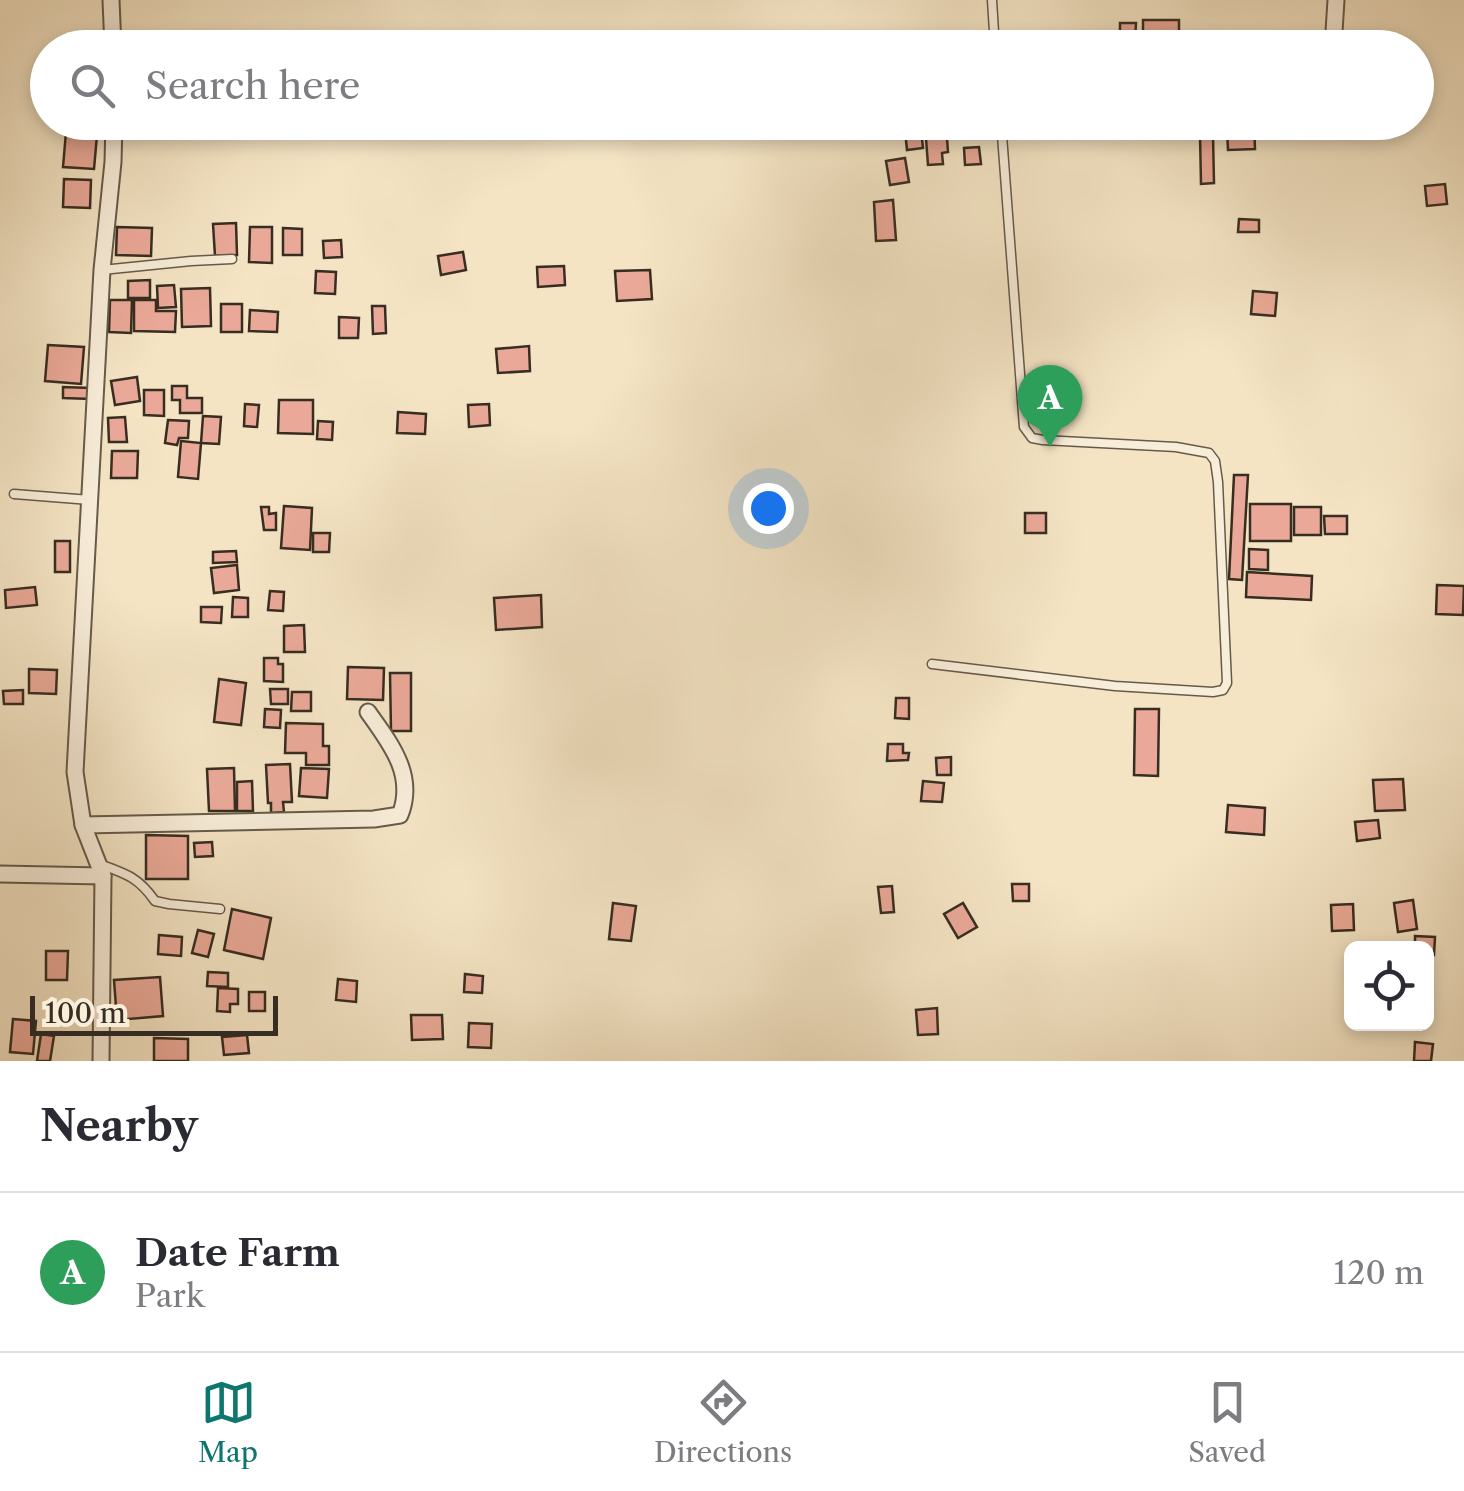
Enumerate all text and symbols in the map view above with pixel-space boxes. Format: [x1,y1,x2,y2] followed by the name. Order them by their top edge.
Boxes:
[30,30,1434,140] search box
[65,58,120,113] icon: search
[145,62,360,109] text: Search here
[1018,364,1082,447] pin: A
[743,483,794,534] your location
[1344,941,1434,1031] map controls
[1344,941,1434,1031] button: locate
[30,991,278,1036] scale bar
[45,996,126,1030] text: 100 m
[40,1100,198,1152] text: Nearby
[135,1229,340,1276] text: Date Farm
[60,1253,85,1292] text: A
[1334,1253,1424,1292] text: 120 m
[135,1276,205,1315] text: Park
[198,1375,258,1469] tab: Map
[654,1375,792,1469] tab: Directions
[1188,1375,1266,1469] tab: Saved

